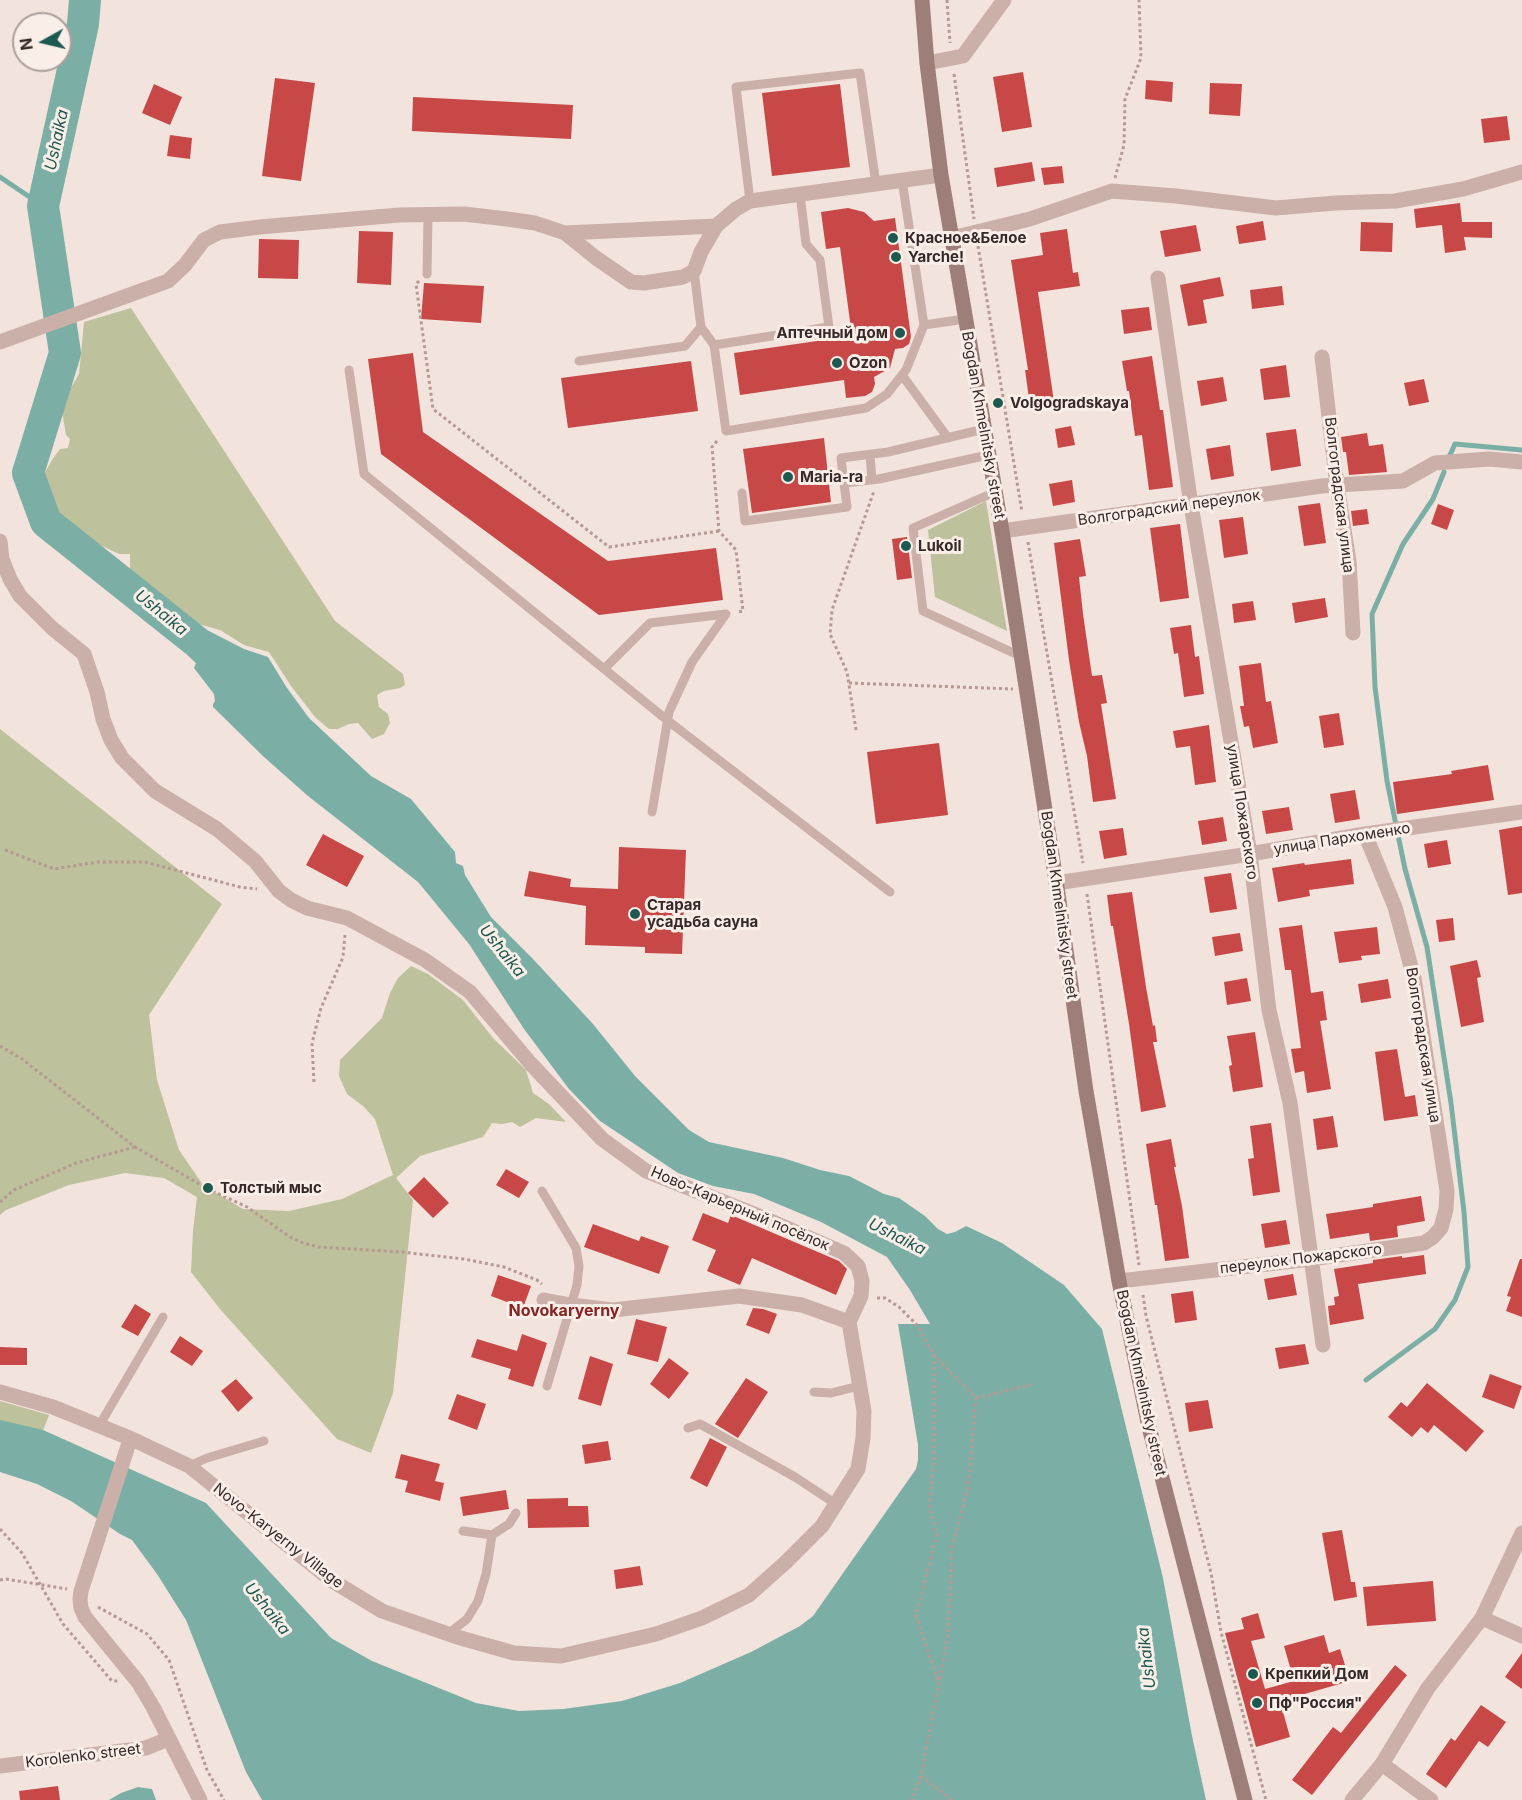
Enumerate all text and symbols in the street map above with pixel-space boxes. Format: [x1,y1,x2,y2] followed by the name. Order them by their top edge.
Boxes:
[12,12,72,72] north arrow
[15,37,37,52] text: N
[41,108,73,172] water label: Ushaika
[905,229,1026,247] place label: Красное&Белое
[886,231,900,245] marker: Красное&Белое
[908,248,964,266] place label: Yarche!
[889,250,903,264] marker: Yarche!
[776,324,888,342] place label: Аптечный дом
[893,326,907,340] marker: Аптечный дом
[958,330,1008,520] street label: Bogdan Khmelnitsky street
[849,354,887,372] place label: Ozon
[830,356,844,370] marker: Ozon
[1010,394,1129,412] place label: Volgogradskaya
[991,396,1005,410] marker: Volgogradskaya
[1321,416,1357,574] street label: Волгоградская улица
[800,468,863,486] place label: Maria-ra
[781,470,795,484] marker: Maria-ra
[1077,486,1261,530] street label: Волгоградский переулок
[918,537,962,555] place label: Lukoil
[899,539,913,553] marker: Lukoil
[131,586,191,640] water label: Ushaika
[1222,743,1262,881] street label: улица Пожарского
[1037,810,1081,1000] street label: Bogdan Khmelnitsky street
[1272,819,1412,859] street label: улица Пархоменко
[647,896,758,931] place label: Старая усадьба сауна
[628,907,642,921] marker: Старая усадьба сауна
[475,921,529,981] water label: Ushaika
[1402,966,1444,1124] street label: Волгоградская улица
[648,1163,832,1255] street label: Ново-Карьерный посёлок
[220,1179,322,1197] place label: Толстый мыс
[201,1181,215,1195] marker: Толстый мыс
[865,1214,929,1260] water label: Ushaika
[1219,1240,1383,1278] street label: переулок Пожарского
[1112,1288,1170,1478] street label: Bogdan Khmelnitsky street
[508,1301,620,1321] district label: Novokaryerny
[209,1480,347,1592] street label: Novo-Karyerny Village
[240,1579,294,1639] water label: Ushaika
[1134,1626,1160,1690] water label: Ushaika
[1265,1665,1369,1683] place label: Крепкий Дом
[1246,1667,1260,1681] marker: Крепкий Дом
[1269,1694,1362,1712] place label: Пф"Россия"
[1250,1696,1264,1710] marker: Пф"Россия"
[24,1740,142,1772] street label: Korolenko street

